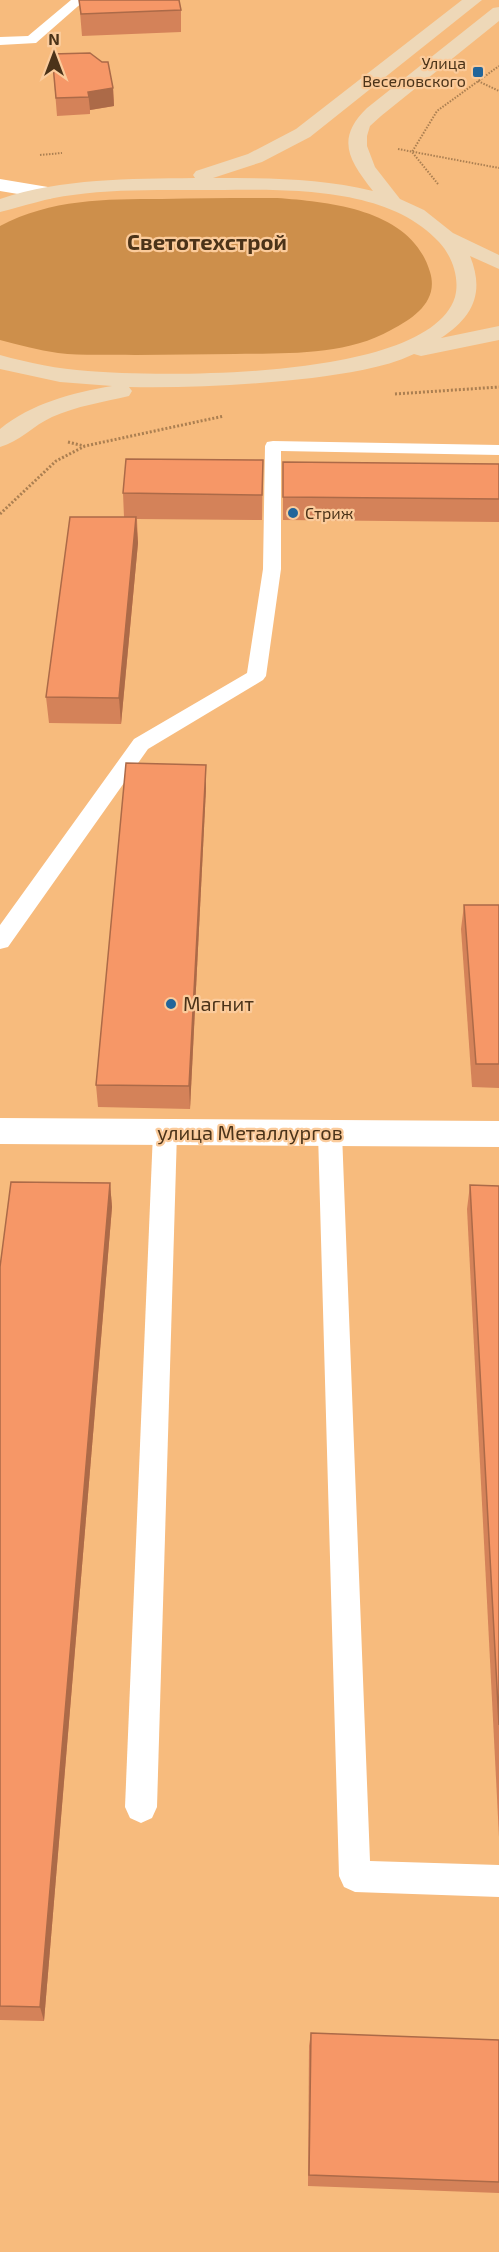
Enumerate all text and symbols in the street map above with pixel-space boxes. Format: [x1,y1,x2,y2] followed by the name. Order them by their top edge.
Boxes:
[24,24,84,84] north arrow
[48,29,60,48] text: N
[362,53,466,90] place label: Улица Веселовского
[471,65,485,79] marker: Улица Веселовского
[127,228,287,254] district label: Светотехстрой
[305,503,354,522] place label: Стриж
[286,506,300,520] marker: Стриж
[183,991,254,1015] place label: Магнит
[164,997,178,1011] marker: Магнит
[157,1120,343,1145] street label: улица Металлургов

